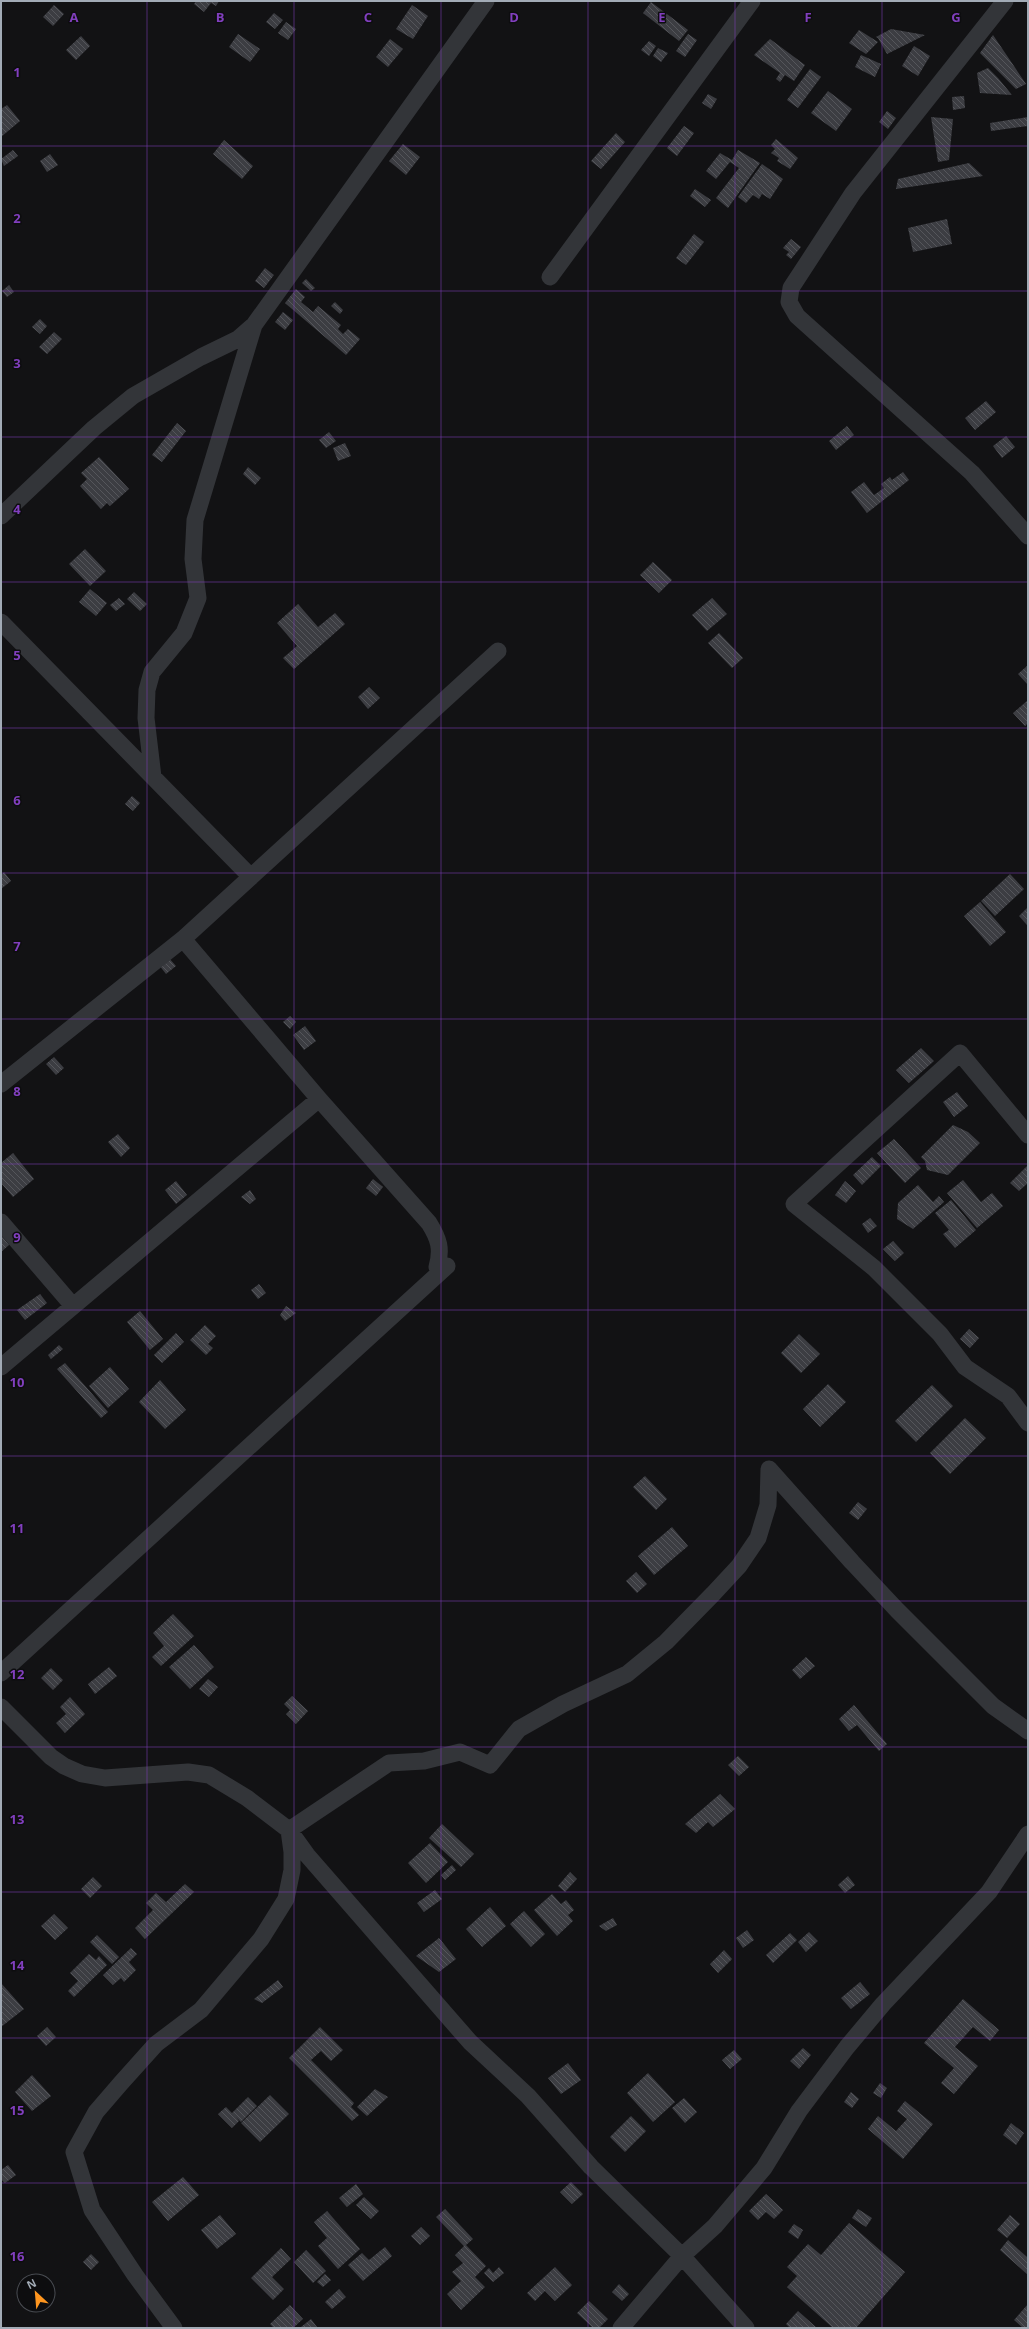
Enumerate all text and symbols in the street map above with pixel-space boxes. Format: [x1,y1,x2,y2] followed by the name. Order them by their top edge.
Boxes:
[70,8,79,26] text: A
[216,8,225,26] text: B
[364,8,372,26] text: C
[509,8,519,26] text: D
[658,8,666,26] text: E
[804,8,812,26] text: F
[951,8,961,26] text: G
[13,63,21,81] text: 1
[13,209,21,227] text: 2
[13,354,21,372] text: 3
[13,500,21,518] text: 4
[13,646,21,664] text: 5
[13,791,21,809] text: 6
[13,937,21,955] text: 7
[13,1082,21,1100] text: 8
[13,1228,21,1246] text: 9
[10,1373,24,1391] text: 10
[10,1519,24,1537] text: 11
[10,1665,25,1683] text: 12
[10,1810,24,1828] text: 13
[10,1956,25,1974] text: 14
[10,2101,24,2119] text: 15
[10,2247,25,2265] text: 16
[16,2273,56,2313] north arrow
[24,2275,39,2292] text: N

